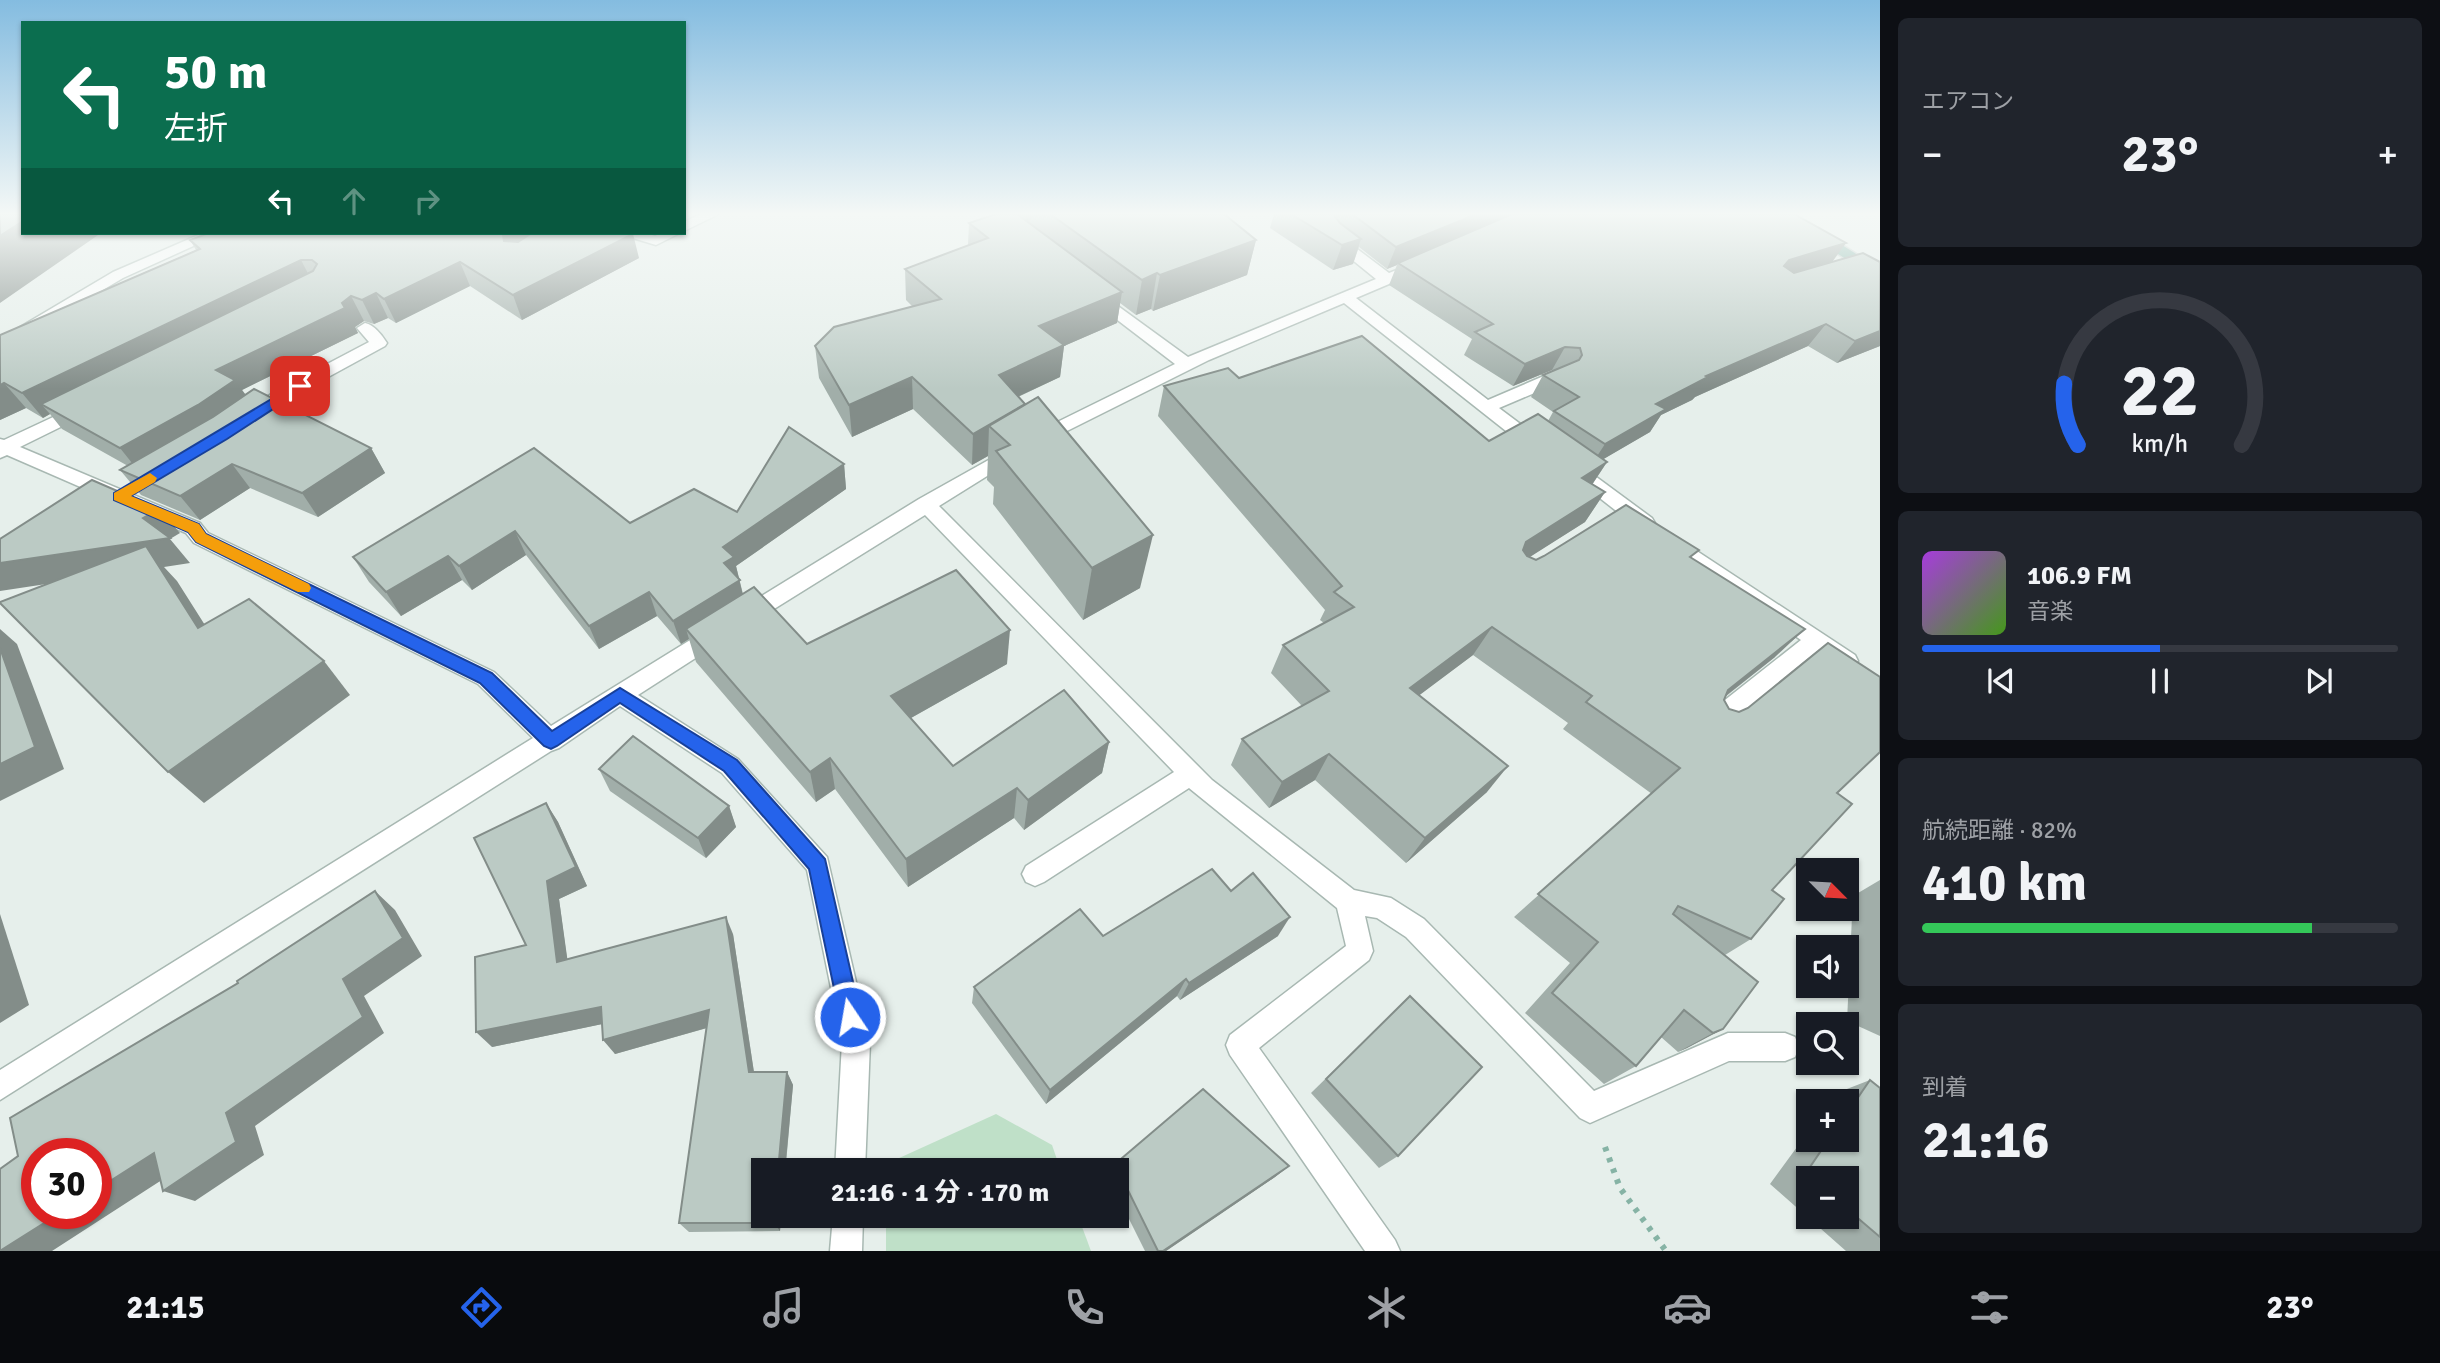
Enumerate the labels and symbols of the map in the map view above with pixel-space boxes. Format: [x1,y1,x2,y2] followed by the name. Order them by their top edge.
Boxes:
[270,356,330,416] pin
[1796,858,1858,920] north arrow
[813,980,887,1054] position arrow
[21,1138,112,1229] speed limit sign: 30

